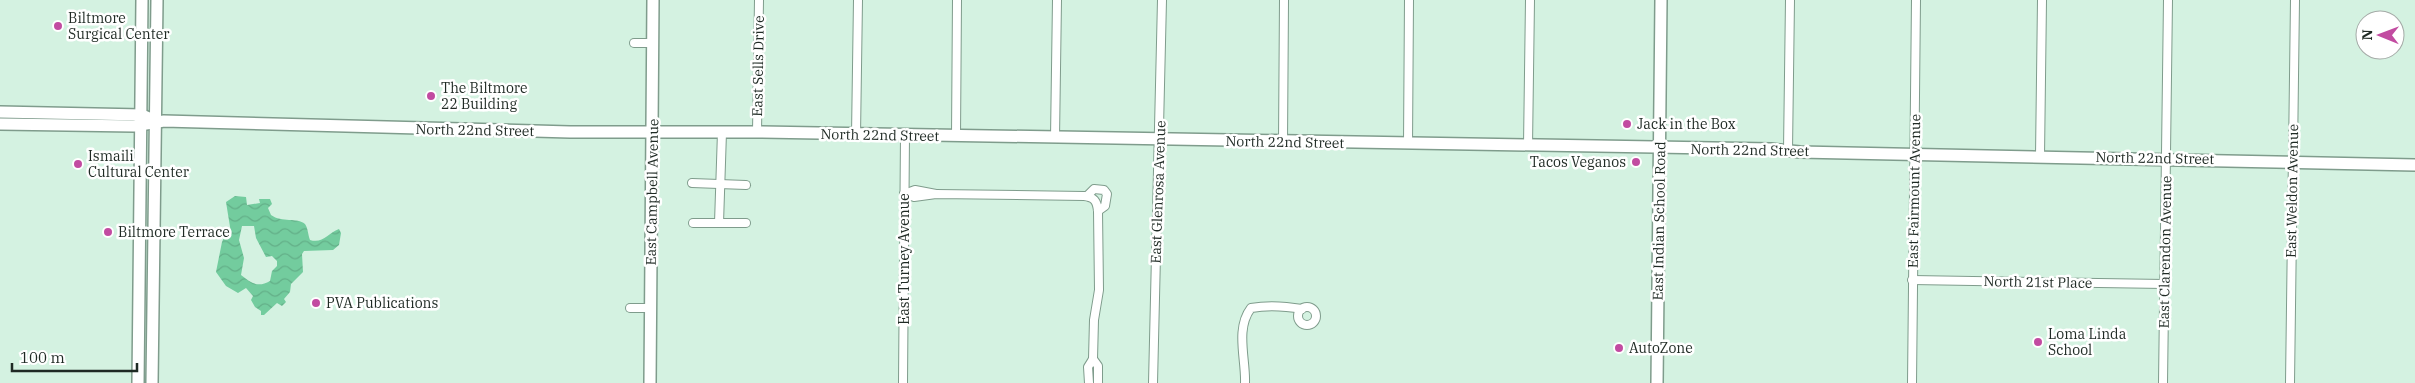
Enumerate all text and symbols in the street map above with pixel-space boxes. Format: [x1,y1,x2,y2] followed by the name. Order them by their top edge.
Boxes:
[68,9,170,43] place label: Biltmore Surgical Center
[2355,10,2405,60] north arrow
[748,15,768,117] street label: East Sells Drive
[52,20,64,32] marker: Biltmore Surgical Center
[2358,29,2376,40] text: N
[441,79,528,113] place label: The Biltmore 22 Building
[425,90,437,102] marker: The Biltmore 22 Building
[1904,114,1924,268] street label: East Fairmount Avenue
[1637,115,1736,133] place label: Jack in the Box
[642,118,662,266] street label: East Campbell Avenue
[1621,118,1633,130] marker: Jack in the Box
[415,120,535,140] street label: North 22nd Street
[1147,120,1169,264] street label: East Glenrosa Avenue
[2282,124,2302,258] street label: East Weldon Avenue
[820,125,940,145] street label: North 22nd Street
[1225,132,1345,152] street label: North 22nd Street
[1690,140,1810,160] street label: North 22nd Street
[1649,141,1669,301] street label: East Indian School Road
[88,147,190,181] place label: Ismaili Cultural Center
[2095,148,2215,168] street label: North 22nd Street
[1530,153,1626,171] place label: Tacos Veganos
[1630,156,1642,168] marker: Tacos Veganos
[72,158,84,170] marker: Ismaili Cultural Center
[2155,175,2175,329] street label: East Clarendon Avenue
[895,193,913,325] street label: East Turney Avenue
[118,223,230,241] place label: Biltmore Terrace
[102,226,114,238] marker: Biltmore Terrace
[1983,272,2093,292] street label: North 21st Place
[326,294,438,312] place label: PVA Publications
[310,297,322,309] marker: PVA Publications
[2048,325,2127,359] place label: Loma Linda School
[2032,336,2044,348] marker: Loma Linda School
[1629,339,1693,357] place label: AutoZone
[12,340,138,372] scale bar
[1613,342,1625,354] marker: AutoZone
[20,348,65,367] text: 100 m

